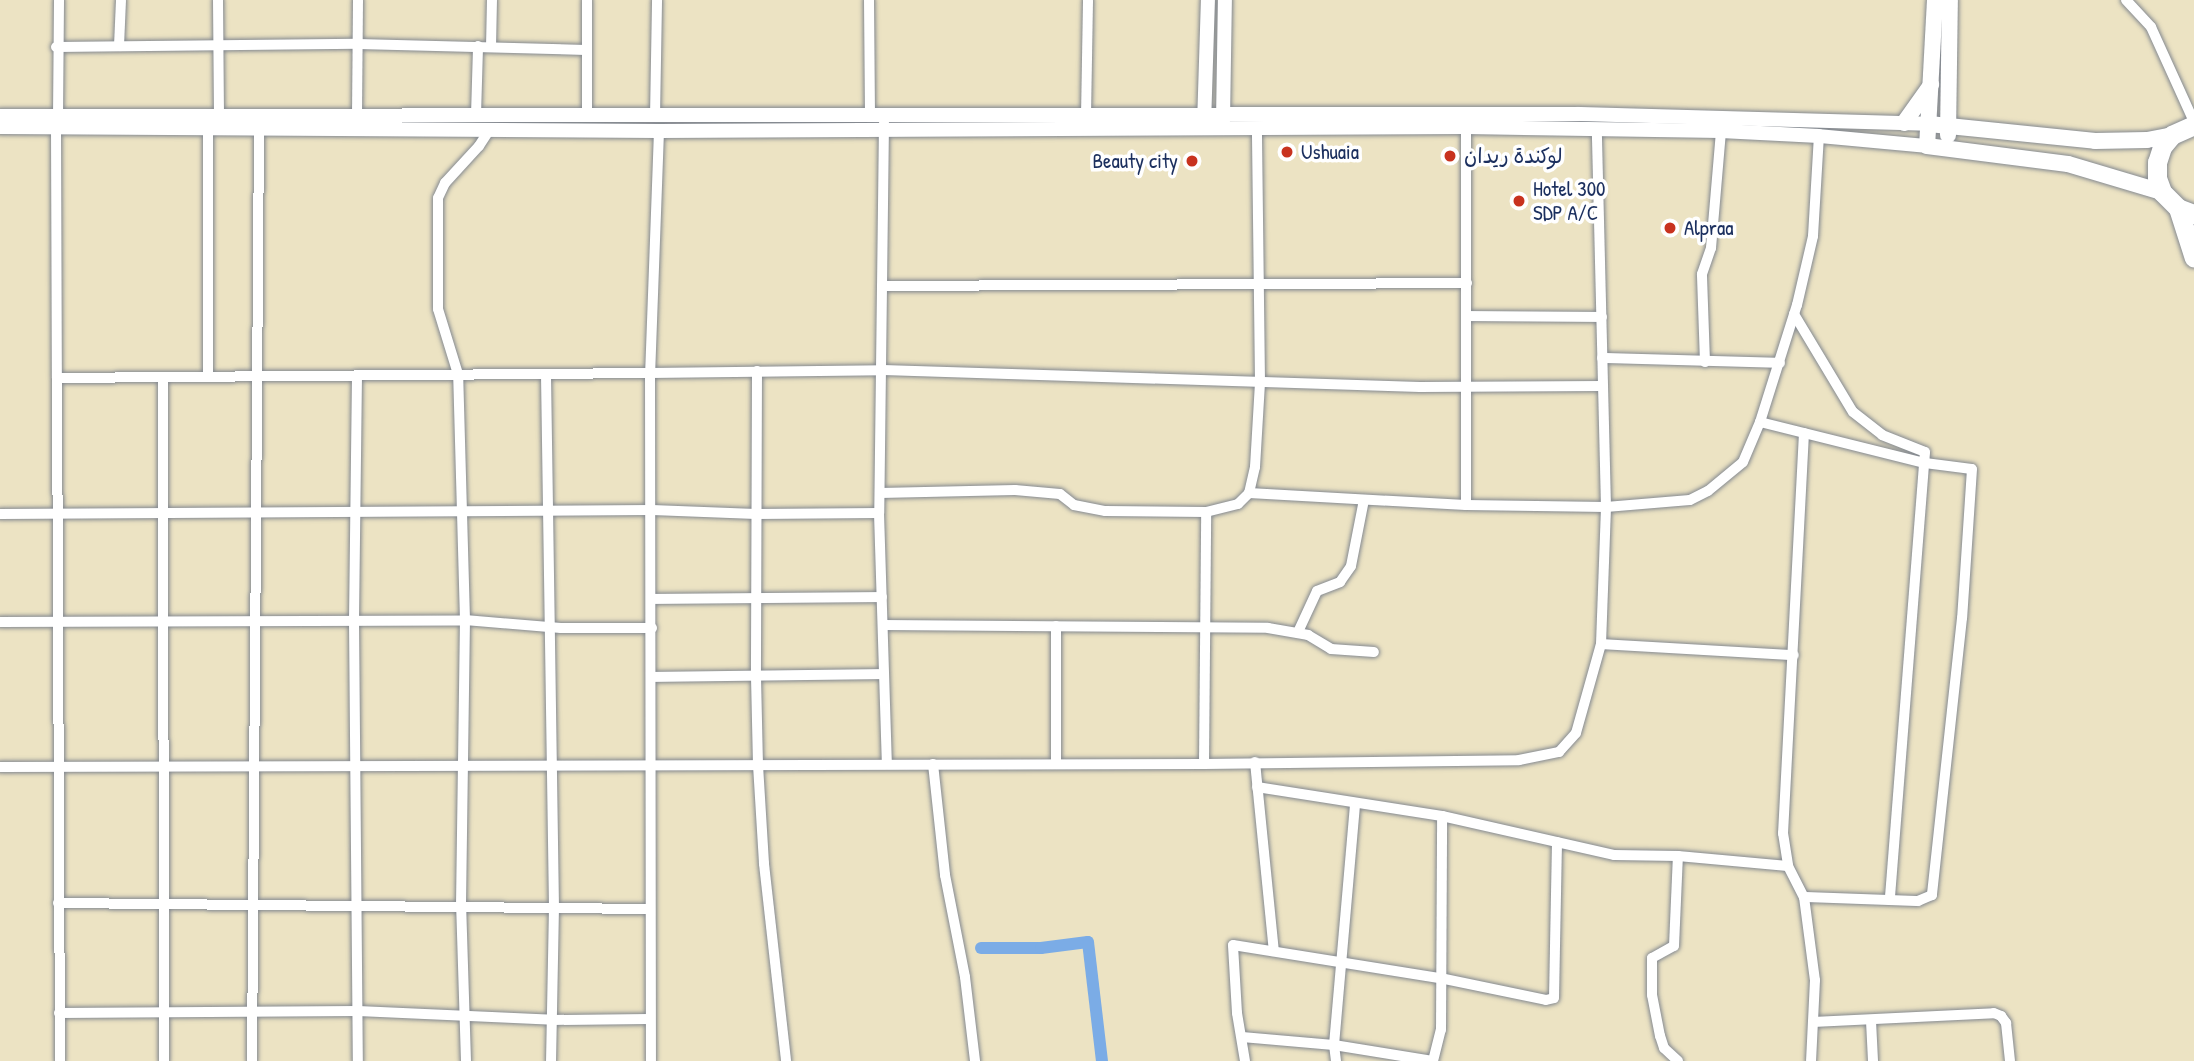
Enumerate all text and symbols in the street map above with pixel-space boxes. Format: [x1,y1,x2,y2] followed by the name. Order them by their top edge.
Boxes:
[1301,139,1359,165] place label: Ushuaia
[1464,143,1563,169] place label: لوكندة ريدان
[1279,144,1295,160] marker: Ushuaia
[1092,148,1178,174] place label: Beauty city
[1442,148,1458,164] marker: لوكندة ريدان
[1184,153,1200,169] marker: Beauty city
[1533,176,1606,226] place label: Hotel 300 SDP A/C
[1511,193,1527,209] marker: Hotel 300 SDP A/C
[1684,215,1733,241] place label: Alpraa
[1662,220,1678,236] marker: Alpraa

